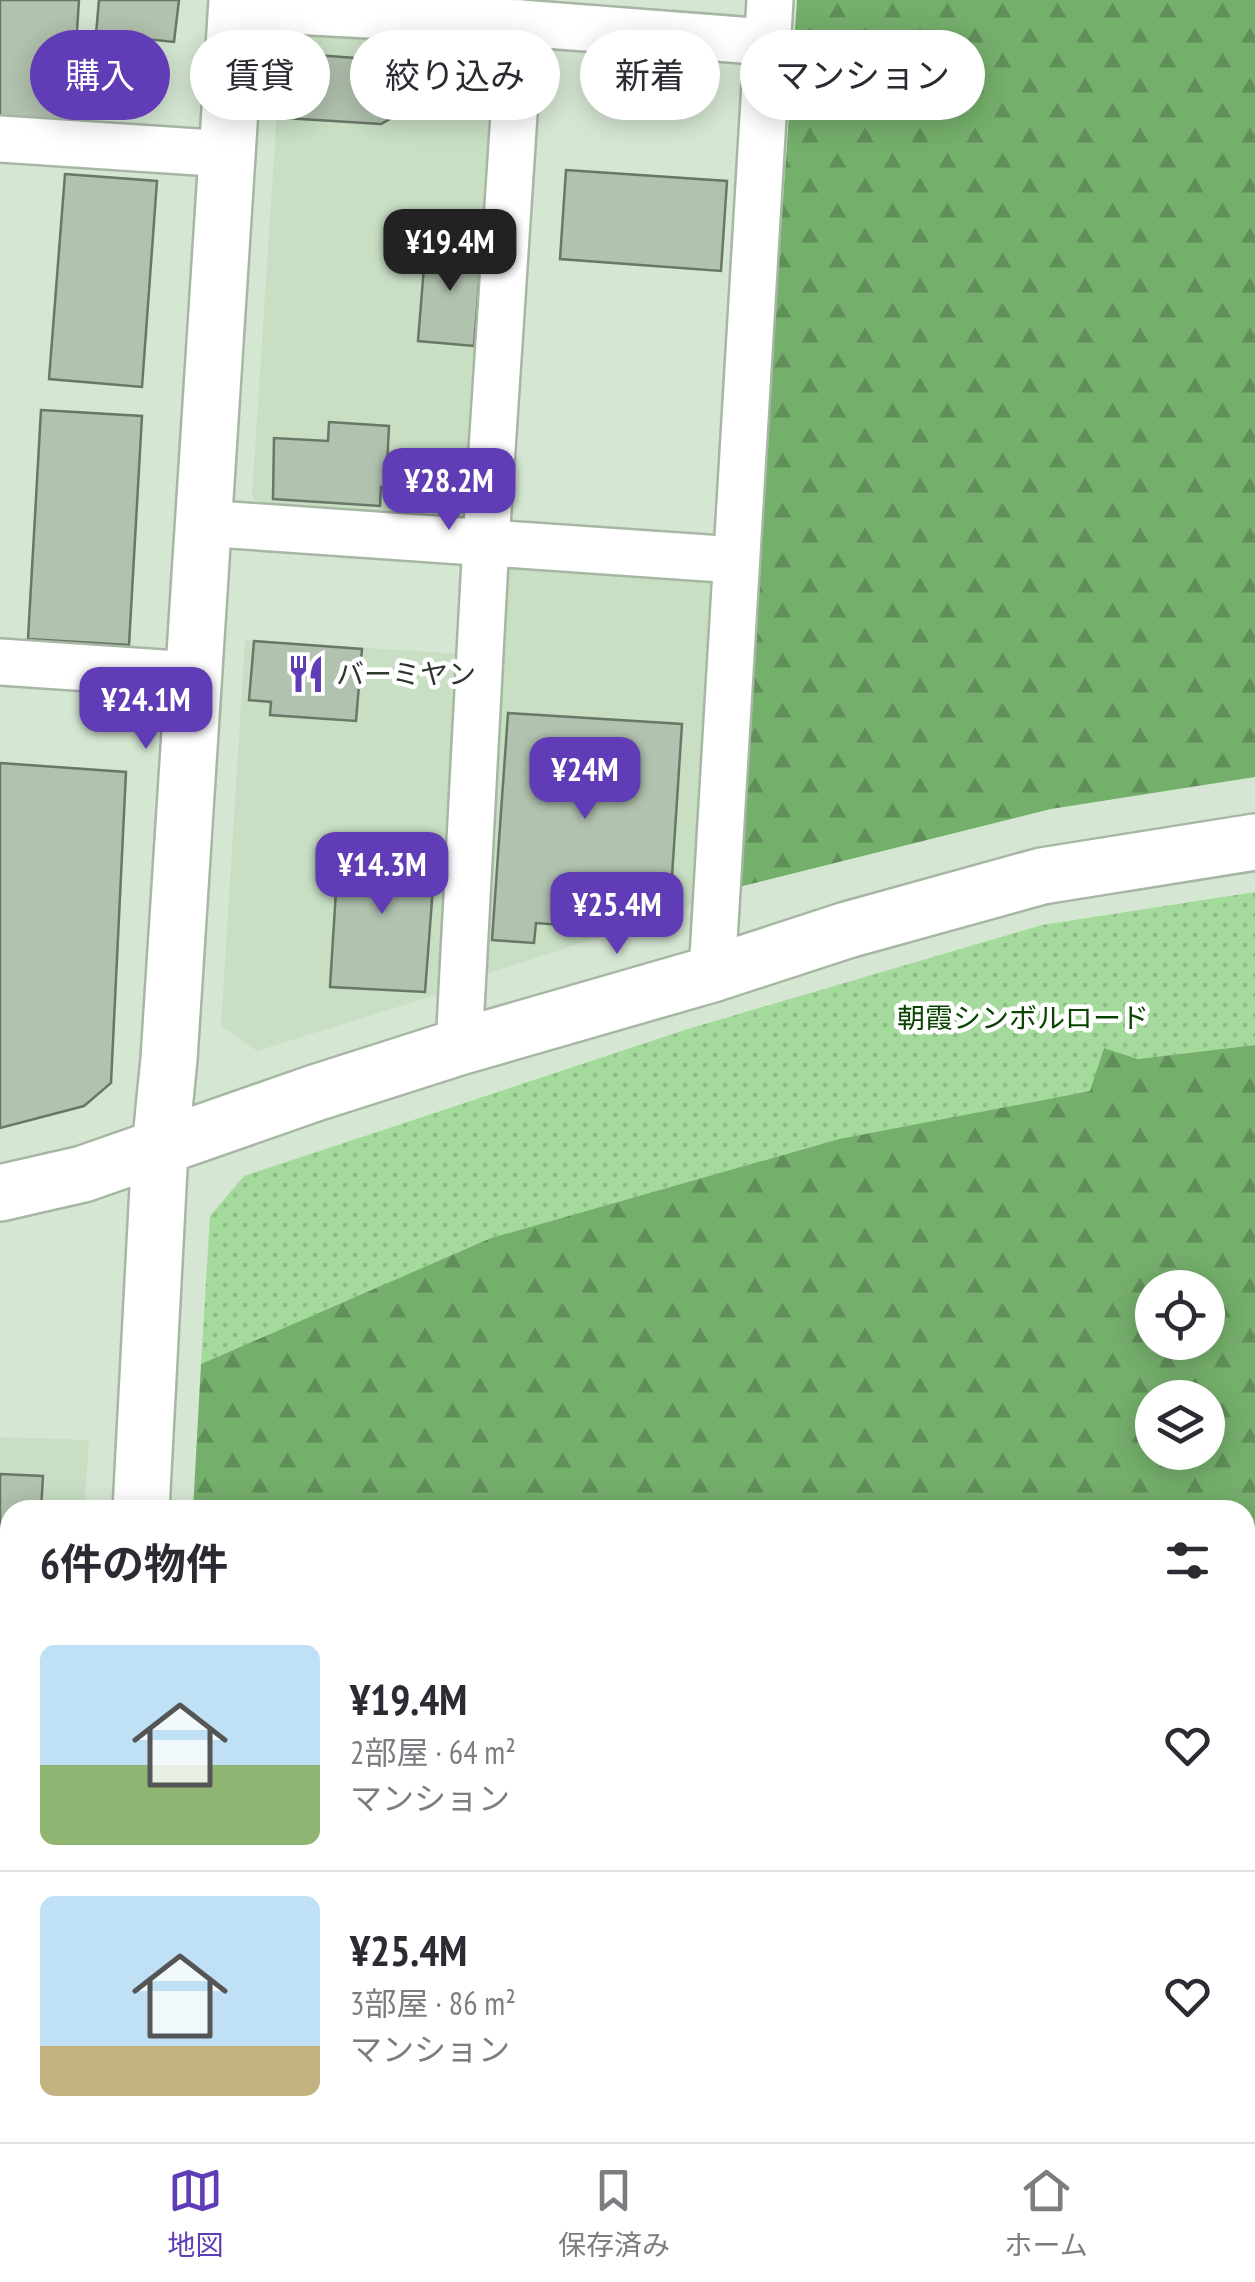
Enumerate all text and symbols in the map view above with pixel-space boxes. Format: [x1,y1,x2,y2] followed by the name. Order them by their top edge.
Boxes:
[30,30,170,120] chip: 購入
[190,30,330,120] chip: 賃貸
[350,30,560,120] chip: 絞り込み
[580,30,720,120] chip: 新着
[740,30,985,120] chip: マンション
[369,209,531,294] pin: ¥19.4M
[405,220,495,262] text: ¥19.4M
[368,448,530,533] pin: ¥28.2M
[404,459,494,501] text: ¥28.2M
[285,653,327,695] restaurant icon: バーミヤン
[336,655,476,692] place label: バーミヤン
[65,667,227,752] pin: ¥24.1M
[101,678,191,720] text: ¥24.1M
[526,737,644,822] pin: ¥24M
[551,748,619,790] text: ¥24M
[301,832,463,917] pin: ¥14.3M
[337,843,427,885] text: ¥14.3M
[536,872,698,957] pin: ¥25.4M
[572,883,662,925] text: ¥25.4M
[897,999,1149,1036] park label: 朝霞シンボルロード
[1135,1270,1225,1470] map controls
[1135,1270,1225,1360] button: locate
[1135,1380,1225,1470] button: layers
[1160,1533,1215,1588] icon: filters
[40,1536,228,1591] text: 6件の物件
[350,1672,467,1727] text: ¥19.4M
[120,1685,240,1805] icon: home
[1160,1718,1215,1773] icon: heart
[350,1731,516,1773] text: 2部屋 · 64 m²
[350,1777,510,1819] text: マンション
[350,1923,467,1978] text: ¥25.4M
[120,1936,240,2056] icon: home
[1160,1969,1215,2024] icon: heart
[350,1982,516,2024] text: 3部屋 · 86 m²
[350,2028,510,2070] text: マンション
[167,2163,223,2263] tab: 地図
[558,2163,670,2263] tab: 保存済み
[1005,2163,1088,2263] tab: ホーム

